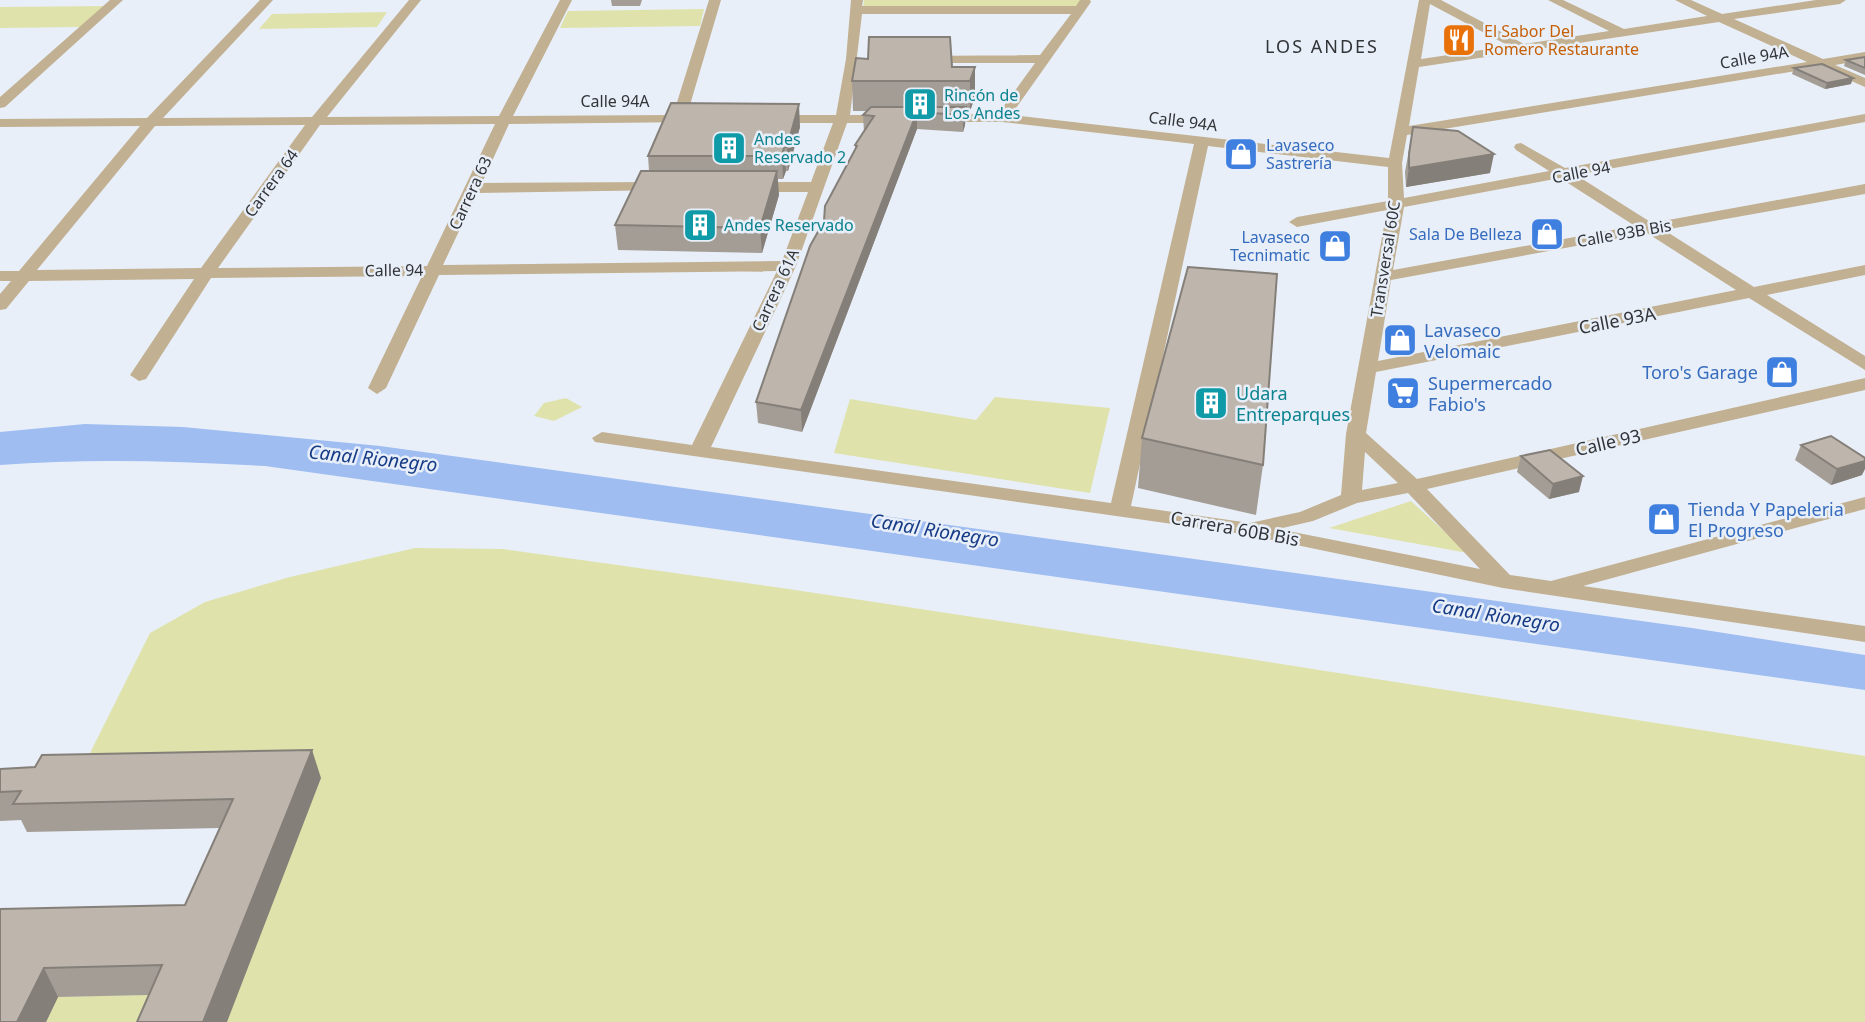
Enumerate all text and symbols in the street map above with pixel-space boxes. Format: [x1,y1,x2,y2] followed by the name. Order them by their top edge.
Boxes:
[1484,20,1639,60] place label: El Sabor Del Romero Restaurante
[1440,21,1478,59] restaurant icon: El Sabor Del Romero Restaurante
[1265,34,1379,58] district label: LOS ANDES
[1718,40,1791,74] street label: Calle 94A
[944,84,1021,124] place label: Rincón de Los Andes
[901,85,939,123] building icon: Rincón de Los Andes
[580,90,650,112] street label: Calle 94A
[1147,106,1219,136] street label: Calle 94A
[754,128,846,168] place label: Andes Reservado 2
[710,129,748,167] building icon: Andes Reservado 2
[1266,134,1335,174] place label: Lavaseco Sastrería
[1222,135,1260,173] shop icon: Lavaseco Sastrería
[239,145,303,221] street label: Carrera 64
[443,153,497,233] street label: Carrera 63
[1550,156,1612,188] street label: Calle 94
[1365,199,1405,319] street label: Transversal 60C
[681,206,719,244] building icon: Andes Reservado
[724,214,854,236] place label: Andes Reservado
[1575,214,1673,252] street label: Calle 93B Bis
[1528,215,1566,253] shop icon: Sala De Belleza
[1409,223,1522,245] place label: Sala De Belleza
[1230,226,1310,266] place label: Lavaseco Tecnimatic
[1316,227,1354,265] shop icon: Lavaseco Tecnimatic
[746,244,804,335] street label: Carrera 61A
[364,258,424,282] street label: Calle 94
[1577,301,1658,339] street label: Calle 93A
[1424,318,1501,363] place label: Lavaseco Velomaic
[1381,321,1419,359] shop icon: Lavaseco Velomaic
[1763,353,1801,391] shop icon: Toro's Garage
[1642,360,1758,384] place label: Toro's Garage
[1428,371,1552,416] place label: Supermercado Fabio's
[1384,374,1422,412] supermarket icon: Supermercado Fabio's
[1236,381,1350,426] place label: Udara Entreparques
[1192,384,1230,422] building icon: Udara Entreparques
[1573,423,1643,461] street label: Calle 93
[307,438,439,478] water label: Canal Rionegro
[1688,497,1844,542] place label: Tienda Y Papeleria El Progreso
[1645,500,1683,538] shop icon: Tienda Y Papeleria El Progreso
[1169,505,1301,551] street label: Carrera 60B Bis
[869,507,1001,553] water label: Canal Rionegro
[1430,592,1562,638] water label: Canal Rionegro

